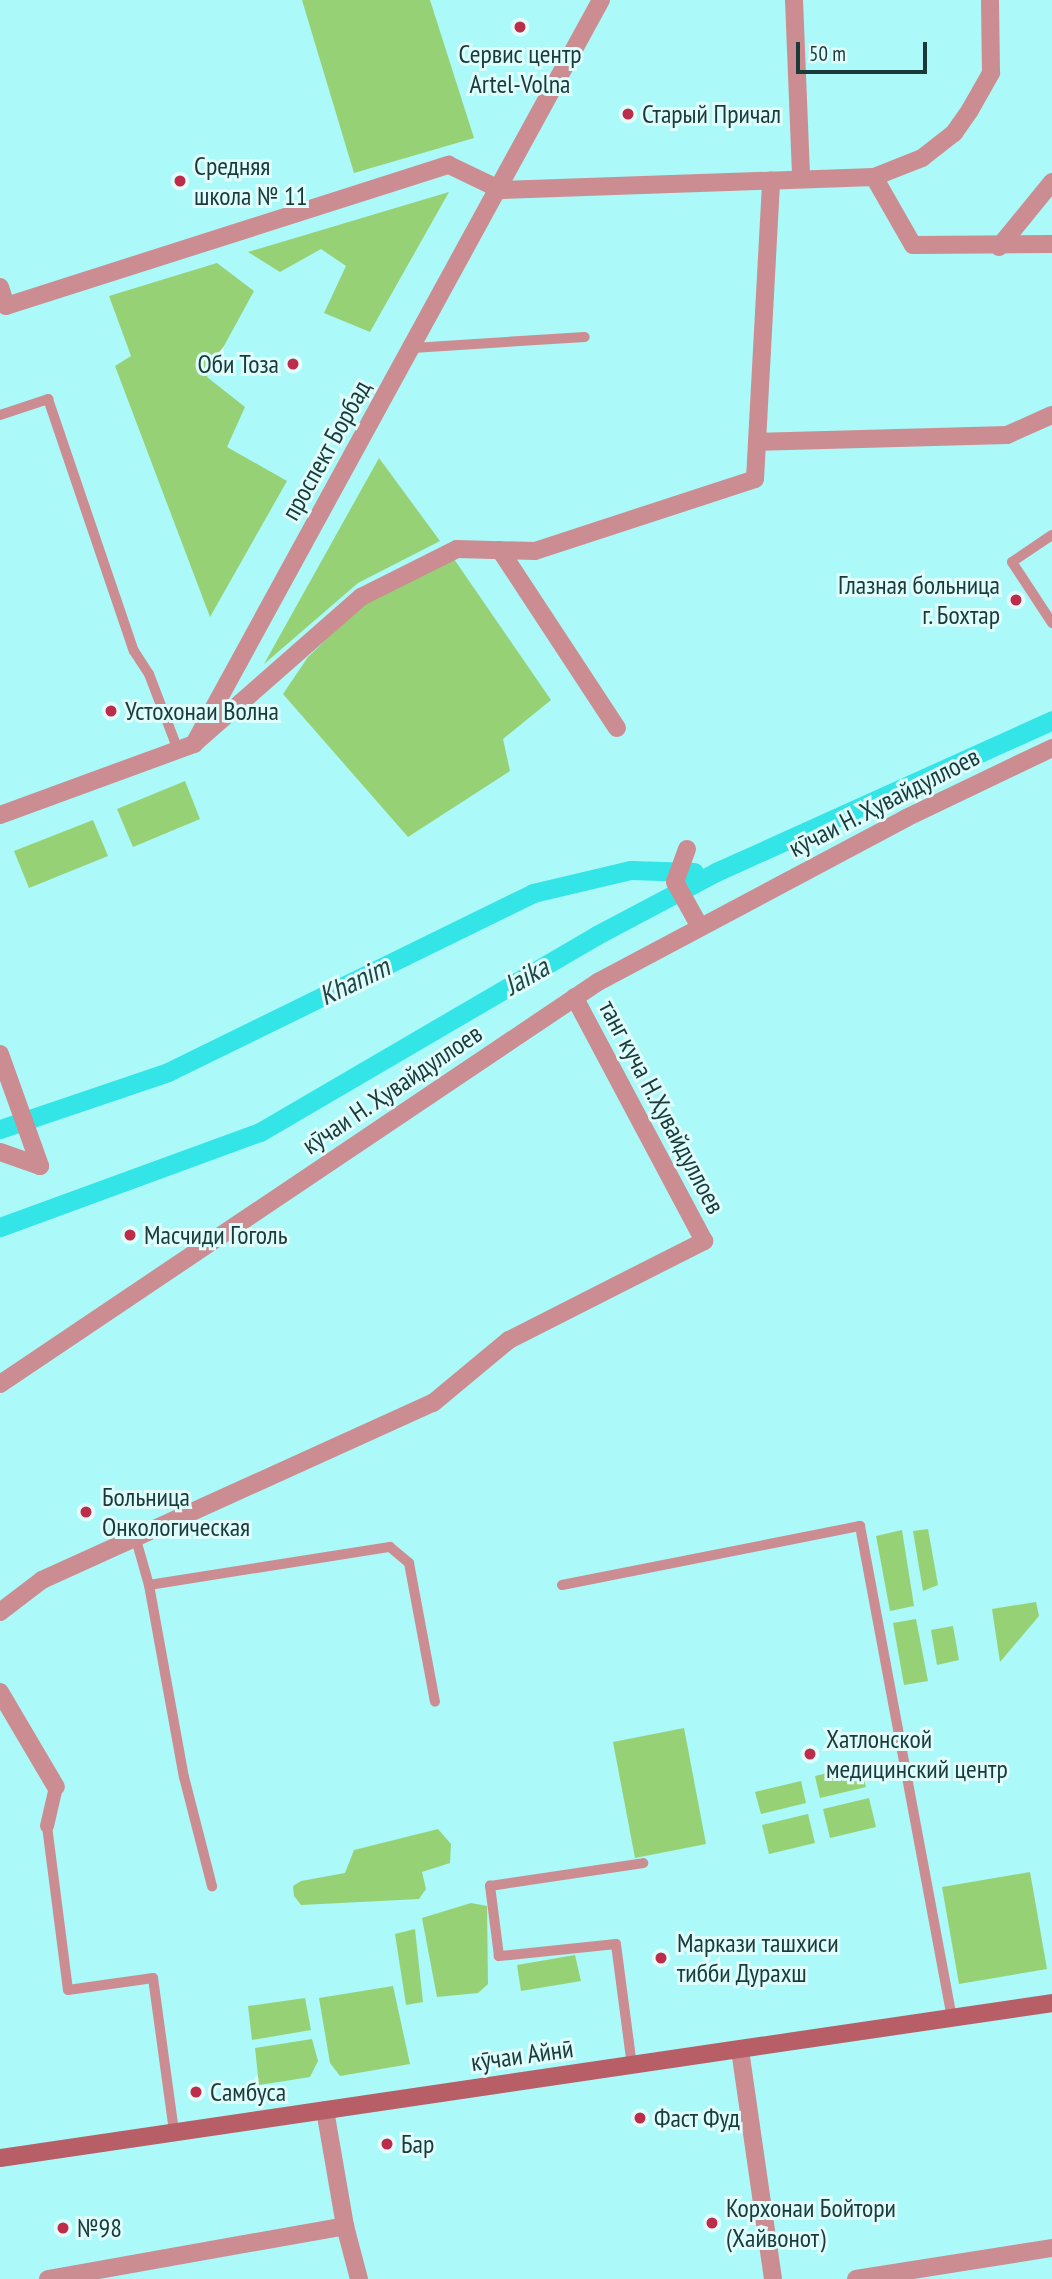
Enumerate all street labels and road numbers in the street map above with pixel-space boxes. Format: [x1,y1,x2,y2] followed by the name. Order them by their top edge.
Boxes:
[275,374,377,526] street label: проспект Борбад
[783,740,985,864] street label: кӯчаи Н. Ҳувайдуллоев
[592,995,732,1219] street label: танг куча Н.Ҳувайдуллоев
[296,1017,488,1161] street label: кӯчаи Н. Ҳувайдуллоев
[468,2032,576,2078] street label: кӯчаи Айнӣ

